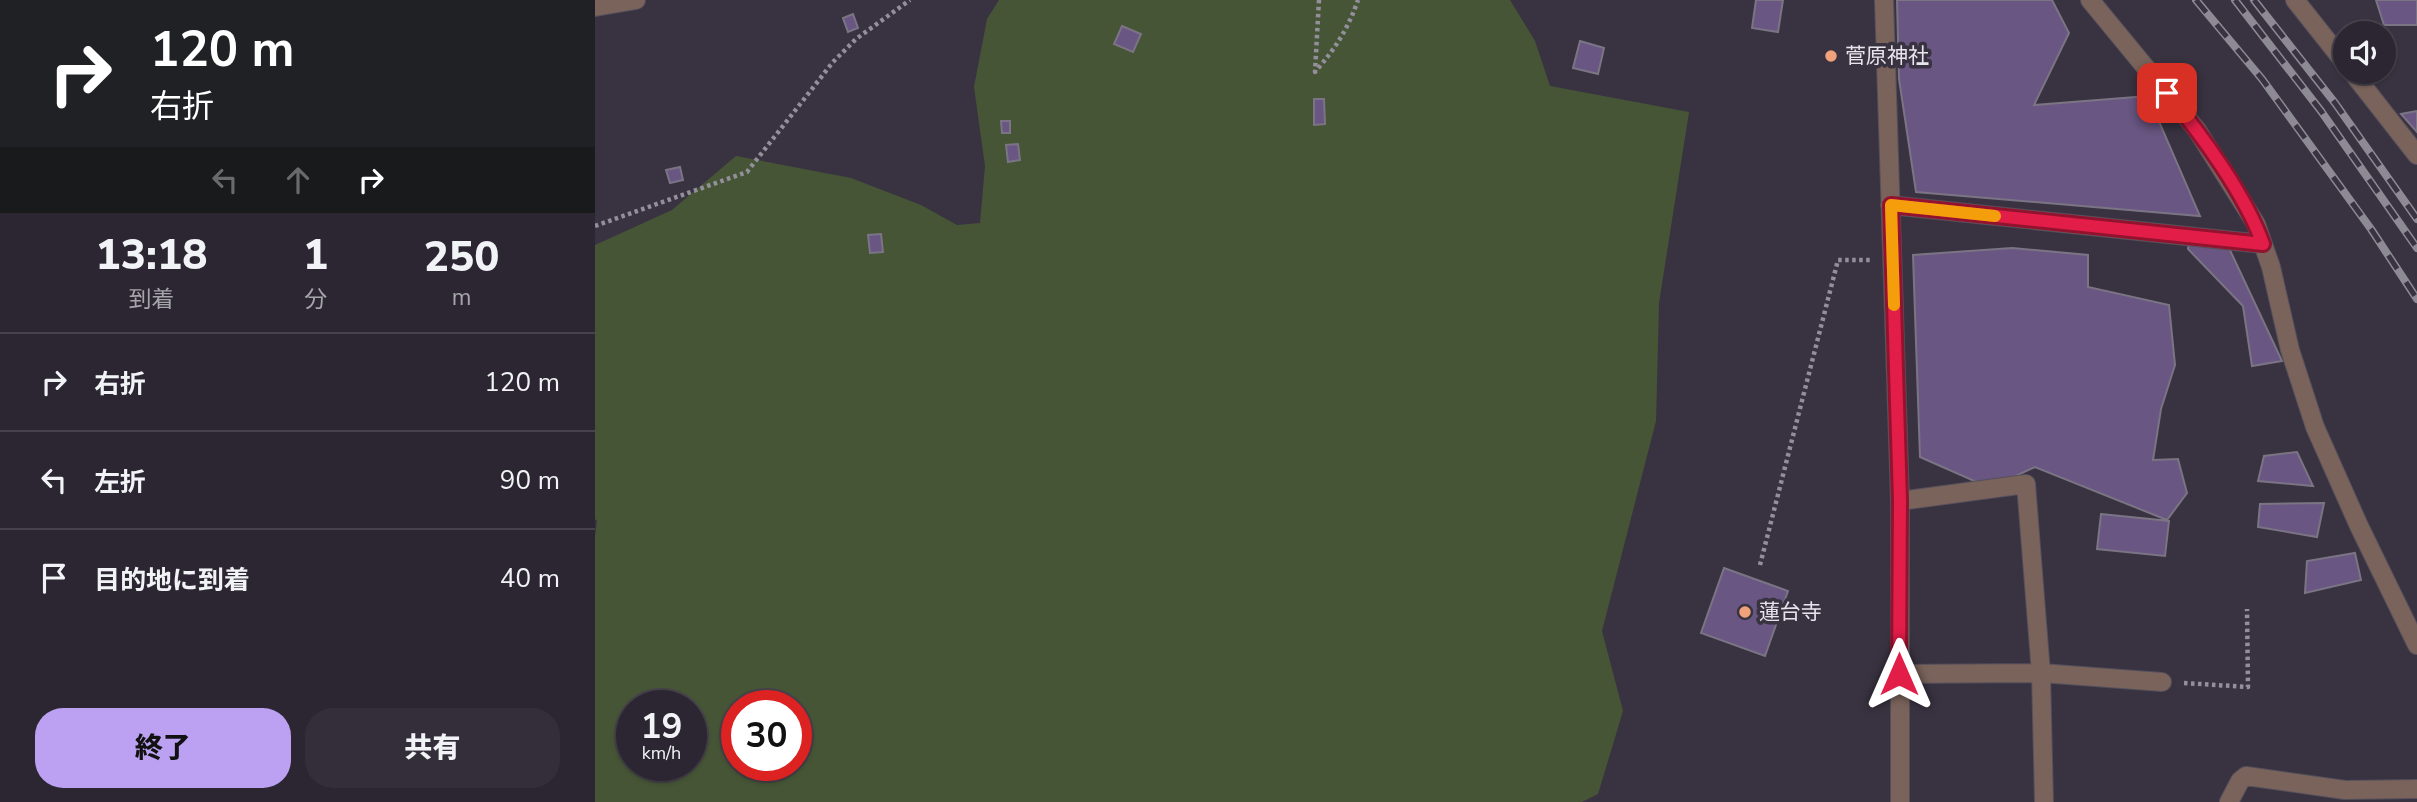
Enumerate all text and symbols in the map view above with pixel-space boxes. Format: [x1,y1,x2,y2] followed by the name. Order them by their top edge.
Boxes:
[150,16,294,83] text: 120 m
[2333,21,2396,84] map controls
[2333,21,2396,84] button: sound
[35,28,126,119] icon: right
[1845,42,1929,70] place label: 菅原神社
[1823,48,1839,64] marker: 菅原神社
[2137,63,2197,123] pin
[2148,74,2186,112] icon: arrive
[150,85,214,128] text: 右折
[206,161,244,199] icon: left
[279,161,317,199] icon: ahead
[352,161,390,199] icon: right
[96,227,207,284] text: 13:18
[303,227,328,284] text: 1
[424,229,499,286] text: 250
[452,282,471,313] text: m
[128,284,174,315] text: 到着
[304,284,327,315] text: 分
[35,363,73,401] icon: right
[484,365,560,400] text: 120 m
[94,367,146,402] text: 右折
[35,461,73,499] icon: left
[500,463,560,498] text: 90 m
[94,465,146,500] text: 左折
[35,559,73,597] icon: arrive
[500,561,560,596] text: 40 m
[94,563,250,598] text: 目的地に到着
[1759,598,1822,626] place label: 蓮台寺
[1737,604,1753,620] marker: 蓮台寺
[1862,637,1936,711] position arrow
[721,690,812,781] speed limit sign: 30
[640,703,683,750] text: 19
[35,708,291,788] button: 終了
[305,708,560,788] button: 共有
[642,741,681,765] text: km/h

